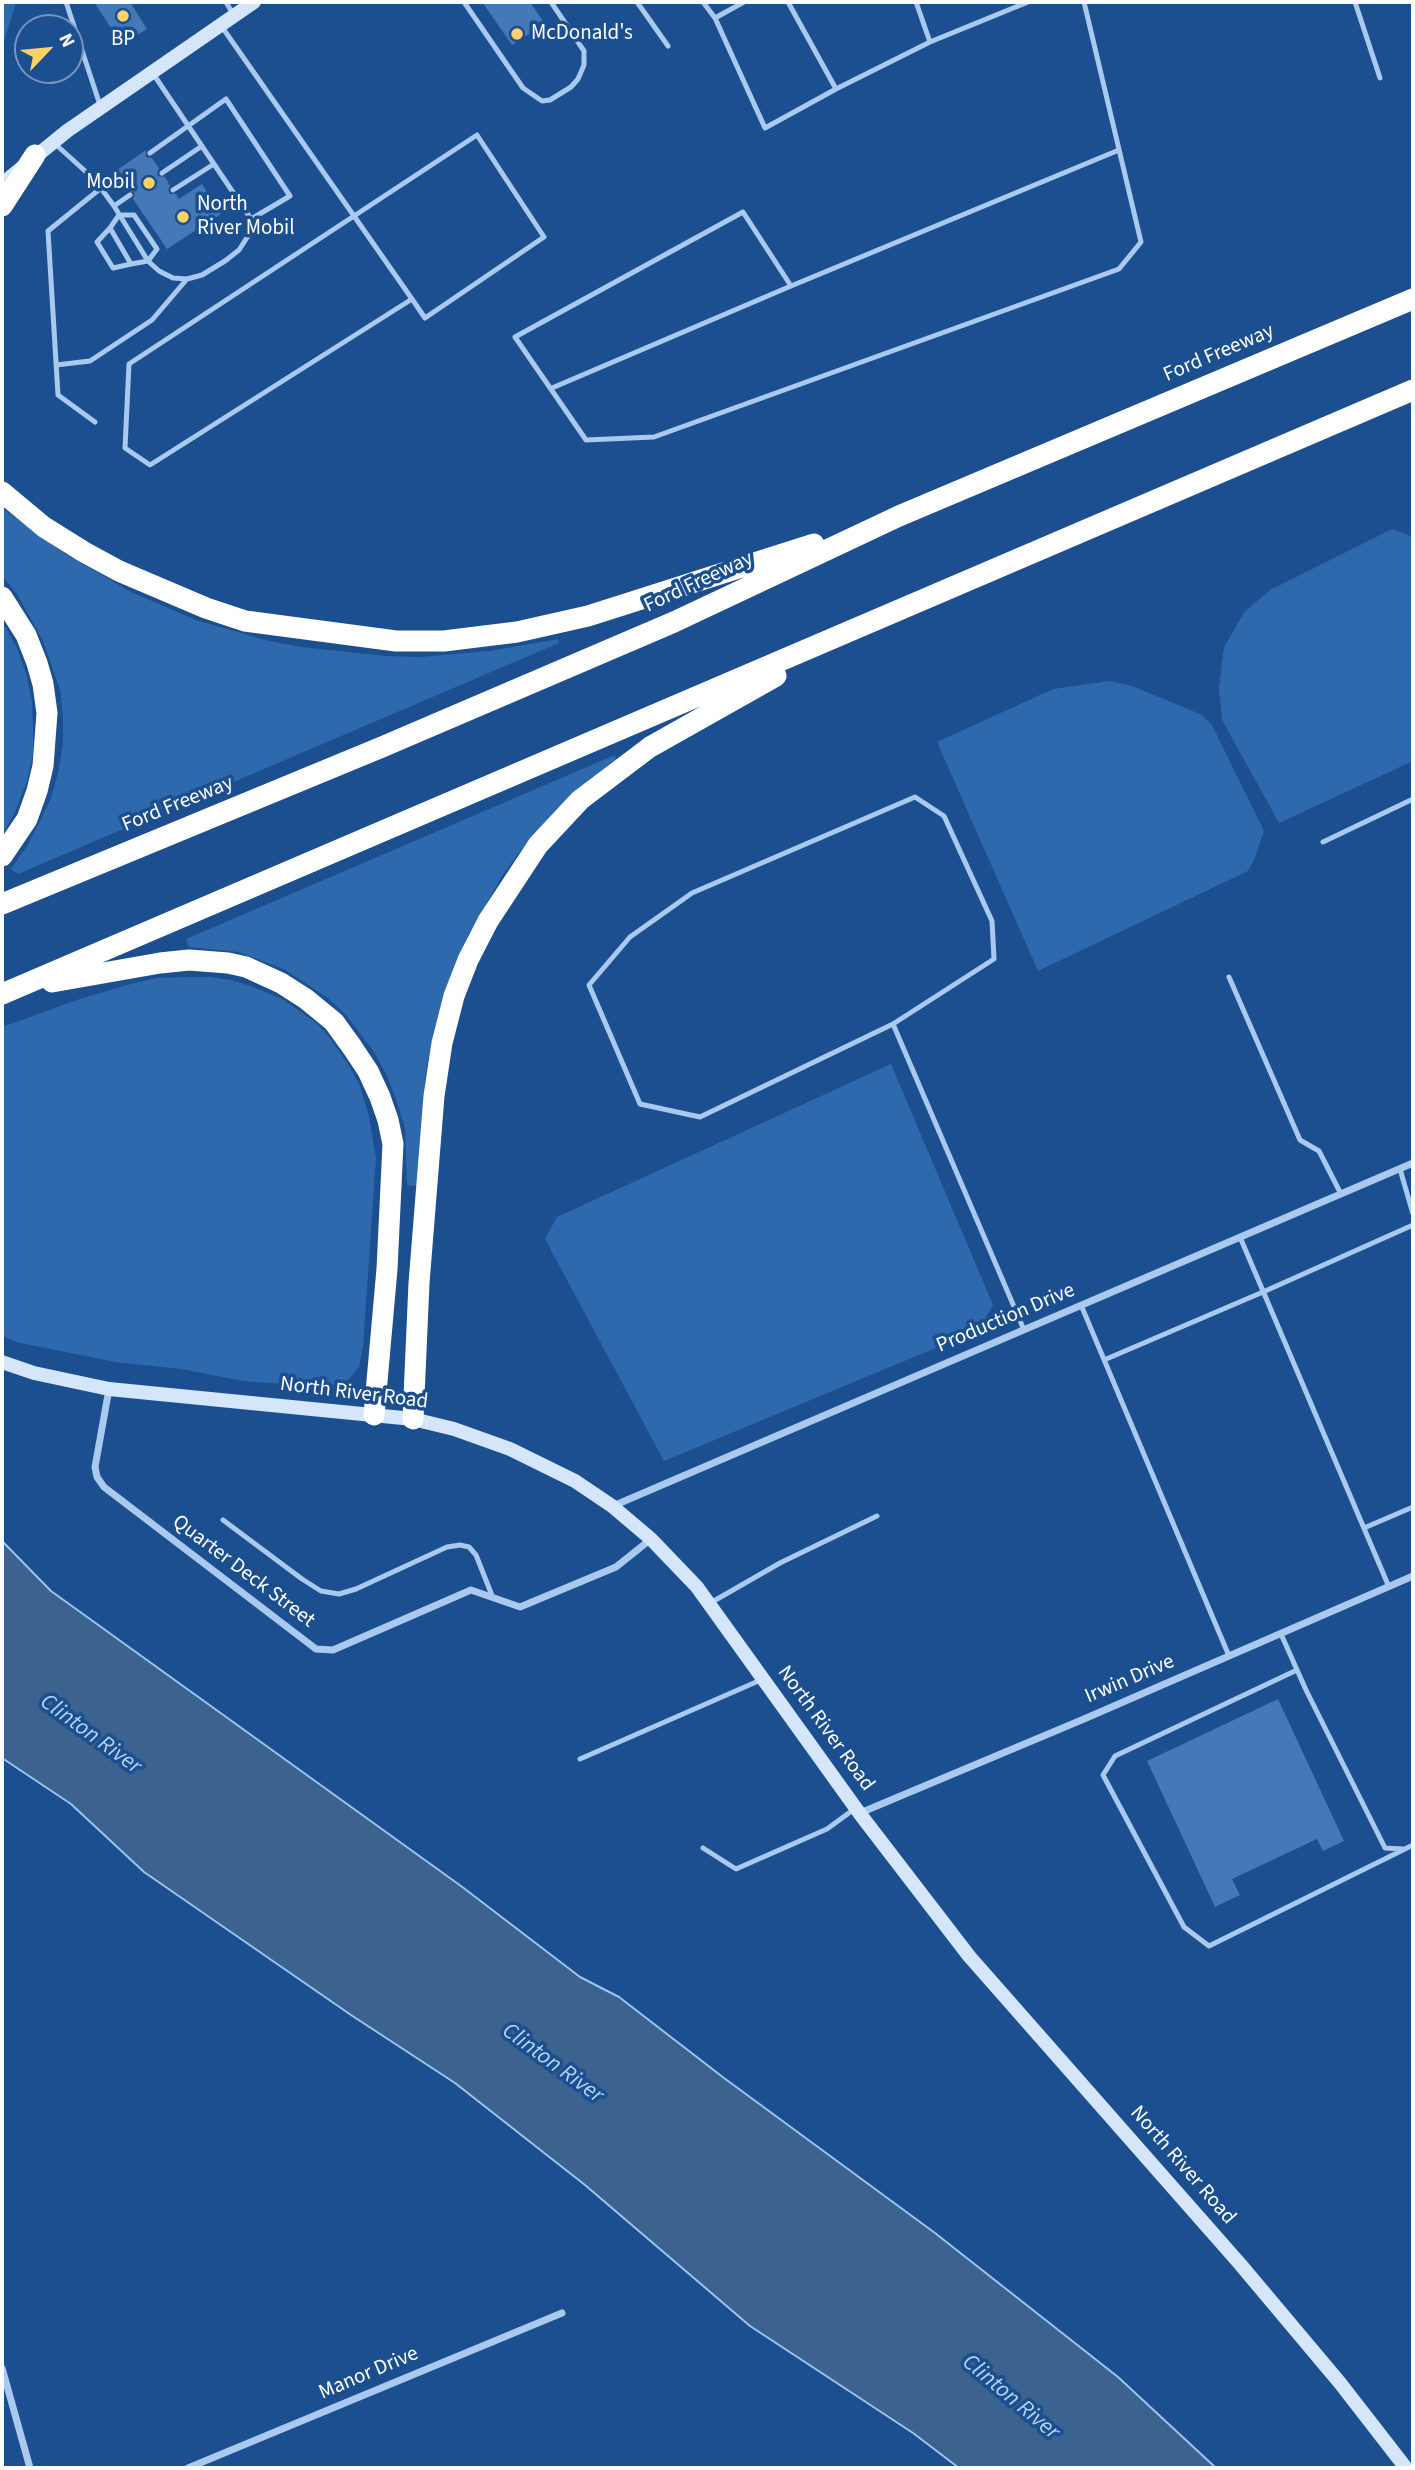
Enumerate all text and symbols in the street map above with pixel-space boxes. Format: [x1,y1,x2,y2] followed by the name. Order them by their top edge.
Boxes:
[115,8,131,24] marker: BP
[14,14,84,84] north arrow
[531,21,633,47] place label: McDonald's
[509,26,525,42] marker: McDonald's
[111,27,135,53] place label: BP
[52,29,81,52] text: N
[86,170,135,196] place label: Mobil
[141,175,157,191] marker: Mobil
[197,192,295,242] place label: North River Mobil
[175,209,191,225] marker: North River Mobil
[1160,319,1278,389] street label: Ford Freeway
[640,547,758,619] street label: Ford Freeway
[119,771,237,839] street label: Ford Freeway
[933,1279,1079,1359] street label: Production Drive
[279,1372,429,1416] street label: North River Road
[167,1510,319,1634] street label: Quarter Deck Street
[1082,1650,1178,1710] street label: Irwin Drive
[771,1661,879,1797] street label: North River Road
[34,1689,146,1781] water label: Clinton River
[496,2018,608,2110] water label: Clinton River
[1124,2102,1240,2230] street label: North River Road
[315,2342,423,2406] street label: Manor Drive
[956,2349,1064,2447] water label: Clinton River

